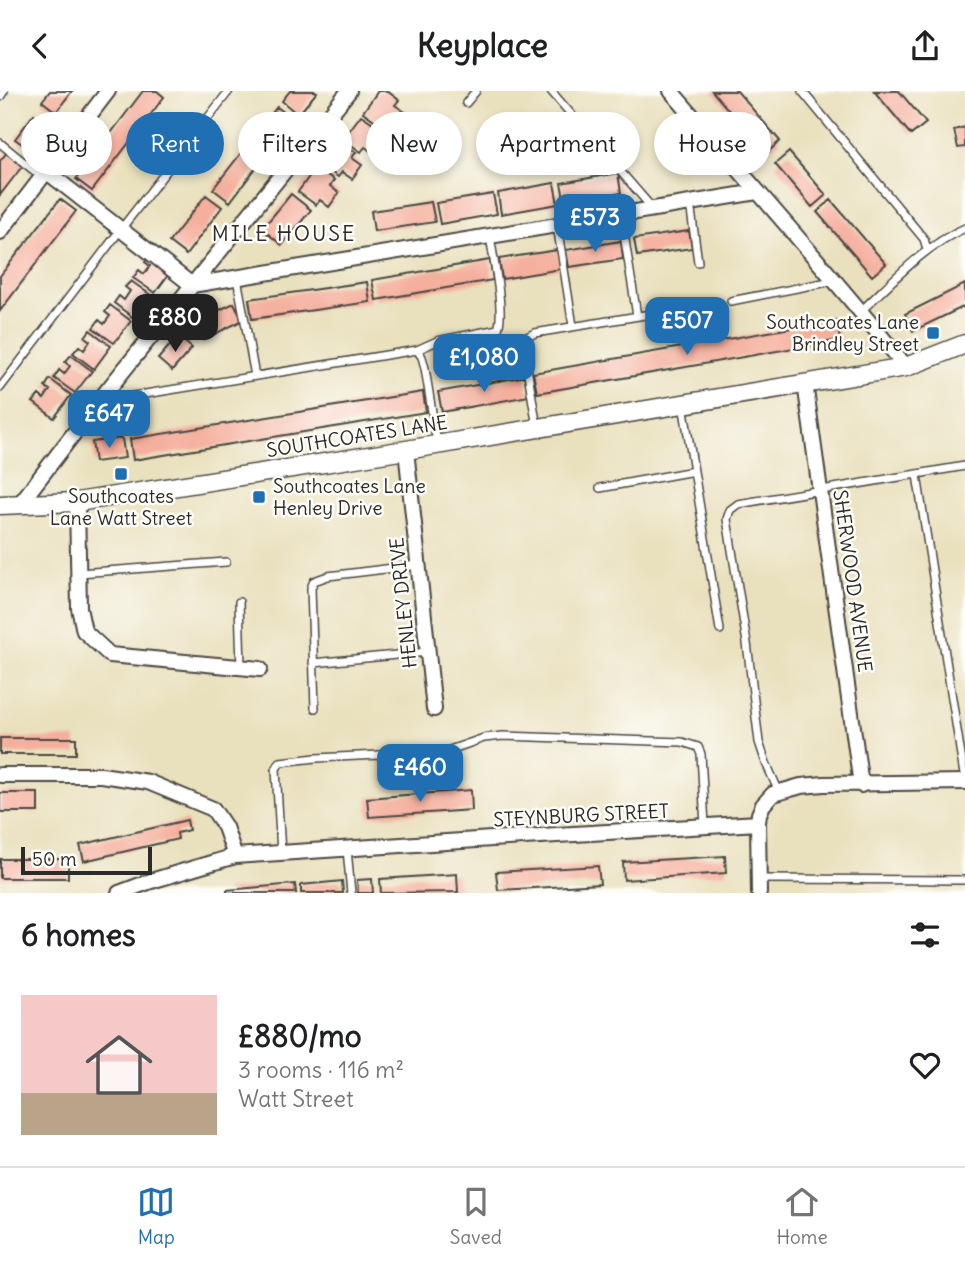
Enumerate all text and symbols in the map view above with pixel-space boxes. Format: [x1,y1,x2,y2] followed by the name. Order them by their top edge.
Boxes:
[417,25,548,66] text: Keyplace
[21,27,59,65] icon: back
[906,27,944,65] icon: share
[21,112,112,175] chip: Buy
[126,112,224,175] chip: Rent
[238,112,352,175] chip: Filters
[366,112,462,175] chip: New
[476,112,640,175] chip: Apartment
[654,112,771,175] chip: House
[554,195,636,254] pin: £573
[570,202,620,231] text: £573
[212,220,356,247] district label: MILE HOUSE
[134,295,216,354] pin: £880
[646,297,728,357] pin: £507
[148,302,202,331] text: £880
[661,305,713,334] text: £507
[766,310,919,356] place label: Southcoates Lane Brindley Street
[925,325,941,341] marker: Southcoates Lane Brindley Street
[427,335,541,394] pin: £1,080
[449,342,519,371] text: £1,080
[68,391,150,450] pin: £647
[84,398,134,427] text: £647
[265,410,449,462] street label: SOUTHCOATES LANE
[113,466,129,482] marker: Southcoates Lane Watt Street
[273,474,426,520] place label: Southcoates Lane Henley Drive
[50,484,192,530] place label: Southcoates Lane Watt Street
[828,488,878,674] street label: SHERWOOD AVENUE
[251,489,267,505] marker: Southcoates Lane Henley Drive
[384,536,422,670] street label: HENLEY DRIVE
[379,745,461,804] pin: £460
[393,752,447,781] text: £460
[493,798,669,832] street label: STEYNBURG STREET
[21,844,152,876] scale bar
[32,847,77,871] text: 50 m
[21,916,136,954] text: 6 homes
[906,916,944,954] icon: filters
[238,1017,362,1055] text: £880/mo
[77,1023,161,1107] icon: home
[906,1046,944,1084] icon: heart
[238,1055,404,1084] text: 3 rooms · 116 m²
[238,1084,354,1113] text: Watt Street
[137,1183,175,1249] tab: Map
[450,1183,502,1249] tab: Saved
[776,1183,828,1249] tab: Home

